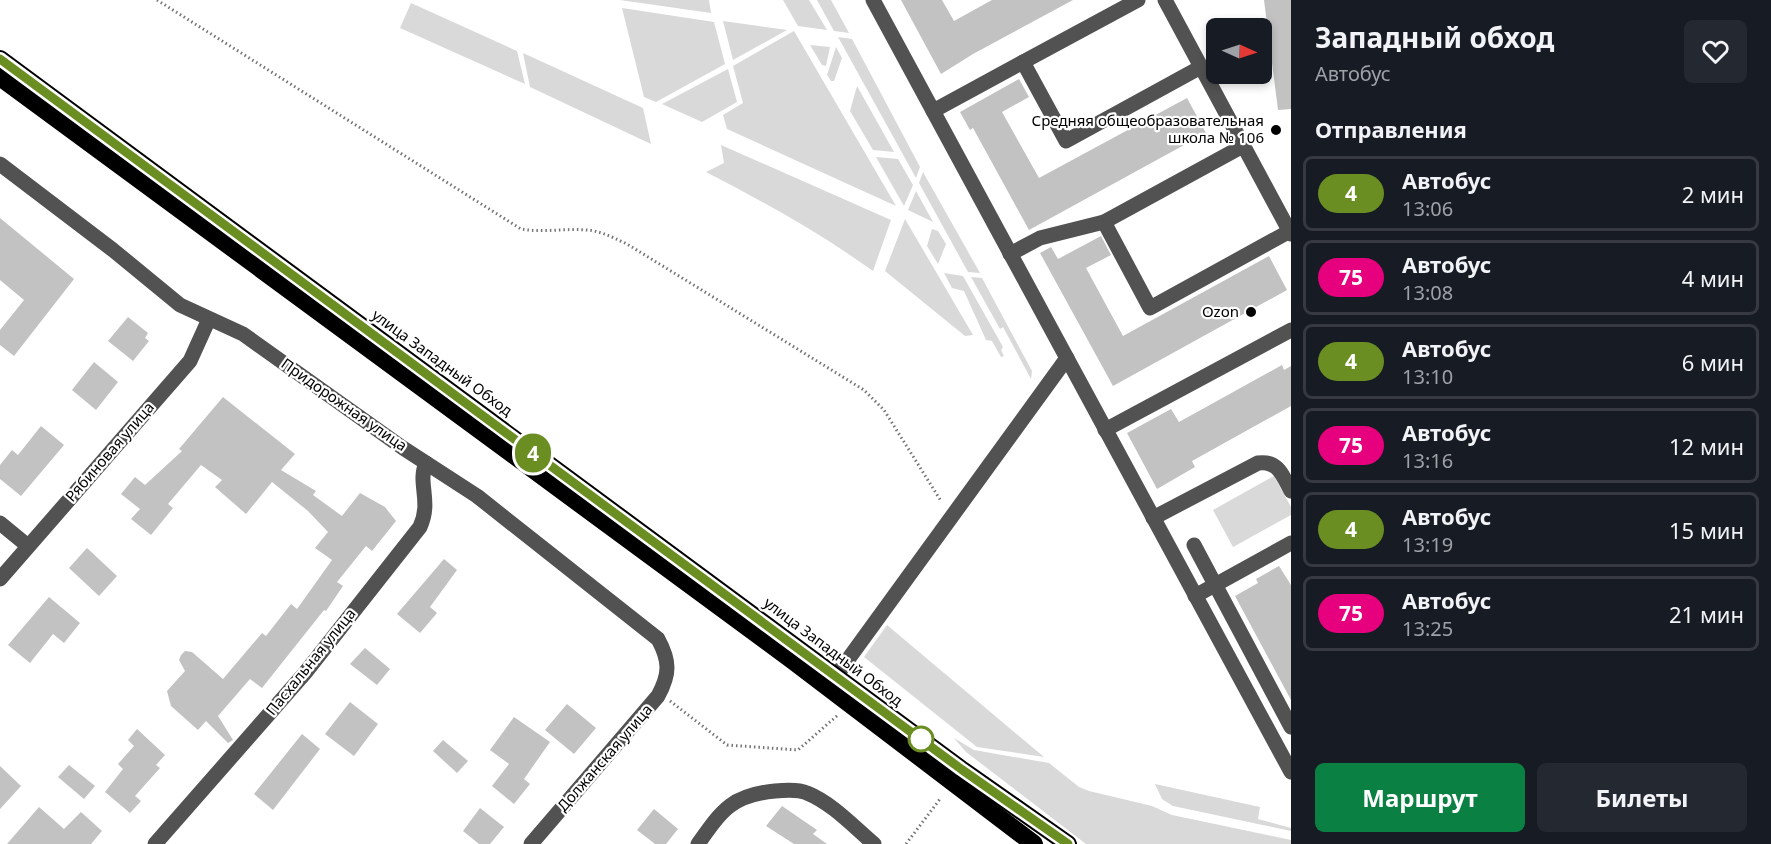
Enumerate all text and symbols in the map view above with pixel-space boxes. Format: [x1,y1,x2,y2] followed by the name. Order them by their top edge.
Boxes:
[1206,18,1272,84] north arrow
[1206,18,1272,84] map controls
[1315,18,1554,56] text: Западный обход
[1684,20,1747,83] button: heart
[1315,60,1391,87] text: Автобус
[1032,110,1264,147] place label: Средняя общеобразовательная школа № 106
[1315,114,1467,144] text: Отправления
[1269,123,1283,137] marker: Средняя общеобразовательная школа № 106
[1402,165,1491,195] text: Автобус
[1345,179,1357,207] text: 4
[1682,179,1744,209] text: 2 мин
[1402,195,1453,222] text: 13:06
[1402,249,1491,279] text: Автобус
[1339,263,1363,291] text: 75
[1682,263,1744,293] text: 4 мин
[1402,279,1453,306] text: 13:08
[1202,301,1239,321] place label: Ozon
[368,304,517,420] street label: улица Западный Обход
[1244,305,1258,319] marker: Ozon
[1402,333,1491,363] text: Автобус
[1345,347,1357,375] text: 4
[1682,347,1744,377] text: 6 мин
[278,353,411,455] street label: Придорожная улица
[1402,363,1453,390] text: 13:10
[60,397,158,505] street label: Рябиновая улица
[1402,417,1491,447] text: Автобус
[1339,431,1363,459] text: 75
[1669,431,1744,461] text: 12 мин
[514,434,552,472] line badge: 4
[527,439,539,467] text: 4
[1402,447,1453,474] text: 13:16
[1402,501,1491,531] text: Автобус
[1345,515,1357,543] text: 4
[1669,515,1744,545] text: 15 мин
[1402,531,1453,558] text: 13:19
[1402,585,1491,615] text: Автобус
[760,592,907,710] street label: улица Западный Обход
[1339,599,1363,627] text: 75
[1669,599,1744,629] text: 21 мин
[261,604,360,719] street label: Пасхальная улица
[1402,615,1453,642] text: 13:25
[552,700,656,815] street label: Должанская улица
[908,726,934,752] unlabelled marker
[1315,763,1525,832] button: Маршрут
[1537,763,1747,832] button: Билеты

